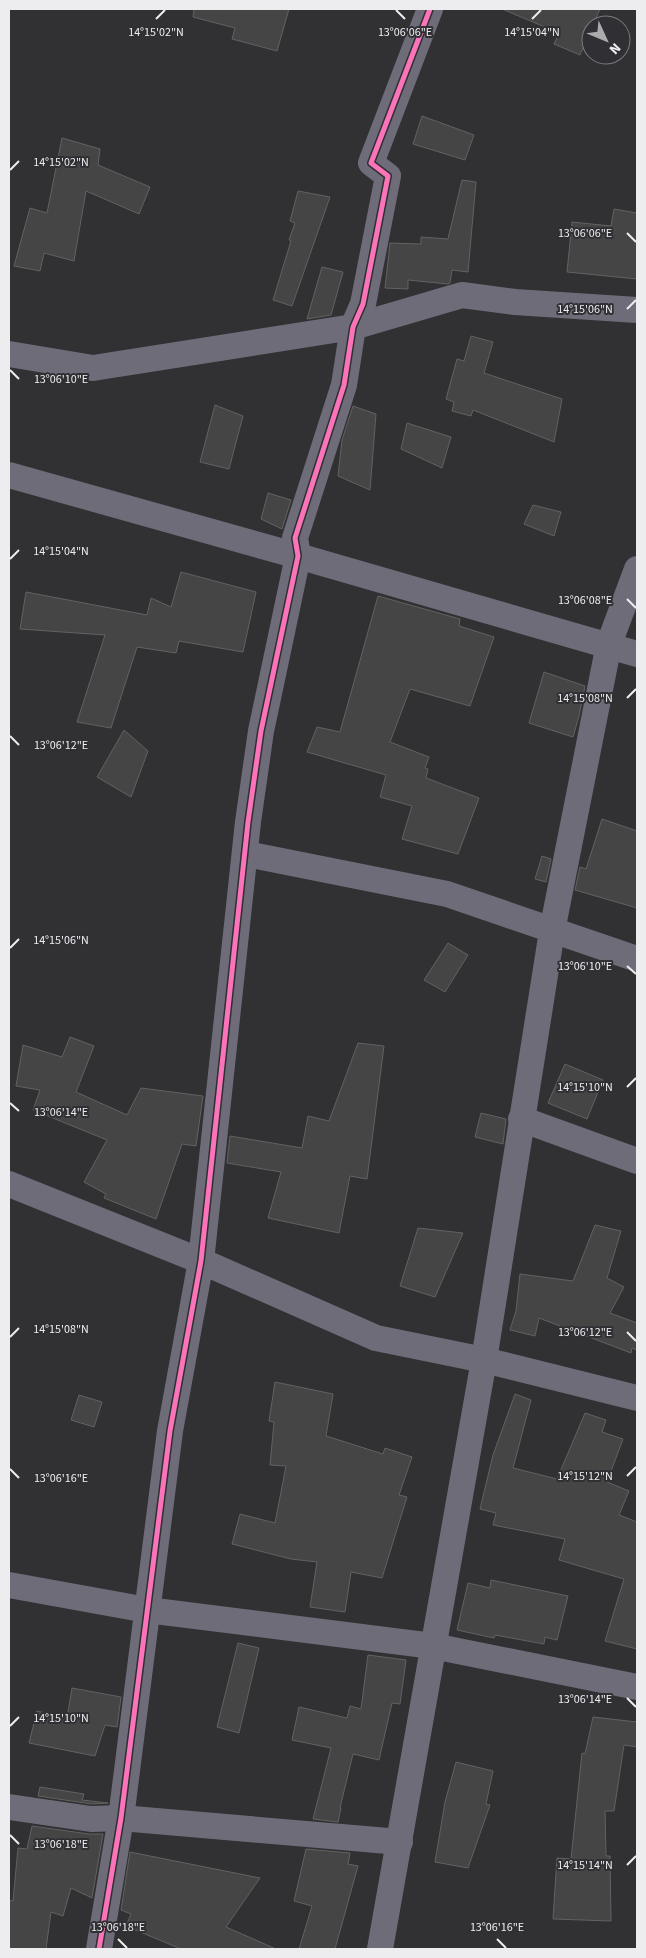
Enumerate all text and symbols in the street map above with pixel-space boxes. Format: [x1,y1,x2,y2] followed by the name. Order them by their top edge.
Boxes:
[581,15,631,65] north arrow
[128,24,184,41] text: 14°15'02"N
[378,24,432,41] text: 13°06'06"E
[504,24,560,41] text: 14°15'04"N
[604,38,625,59] text: N
[33,154,89,171] text: 14°15'02"N
[558,225,612,242] text: 13°06'06"E
[557,301,613,318] text: 14°15'06"N
[34,371,88,388] text: 13°06'10"E
[33,543,89,560] text: 14°15'04"N
[558,592,612,609] text: 13°06'08"E
[557,690,613,707] text: 14°15'08"N
[34,737,88,754] text: 13°06'12"E
[33,932,89,949] text: 14°15'06"N
[558,958,612,975] text: 13°06'10"E
[557,1079,613,1096] text: 14°15'10"N
[34,1104,88,1121] text: 13°06'14"E
[33,1321,89,1338] text: 14°15'08"N
[558,1324,612,1341] text: 13°06'12"E
[557,1468,613,1485] text: 14°15'12"N
[34,1470,88,1487] text: 13°06'16"E
[558,1691,612,1708] text: 13°06'14"E
[33,1710,89,1727] text: 14°15'10"N
[34,1836,88,1853] text: 13°06'18"E
[557,1857,613,1874] text: 14°15'14"N
[91,1919,145,1936] text: 13°06'18"E
[470,1919,524,1936] text: 13°06'16"E

